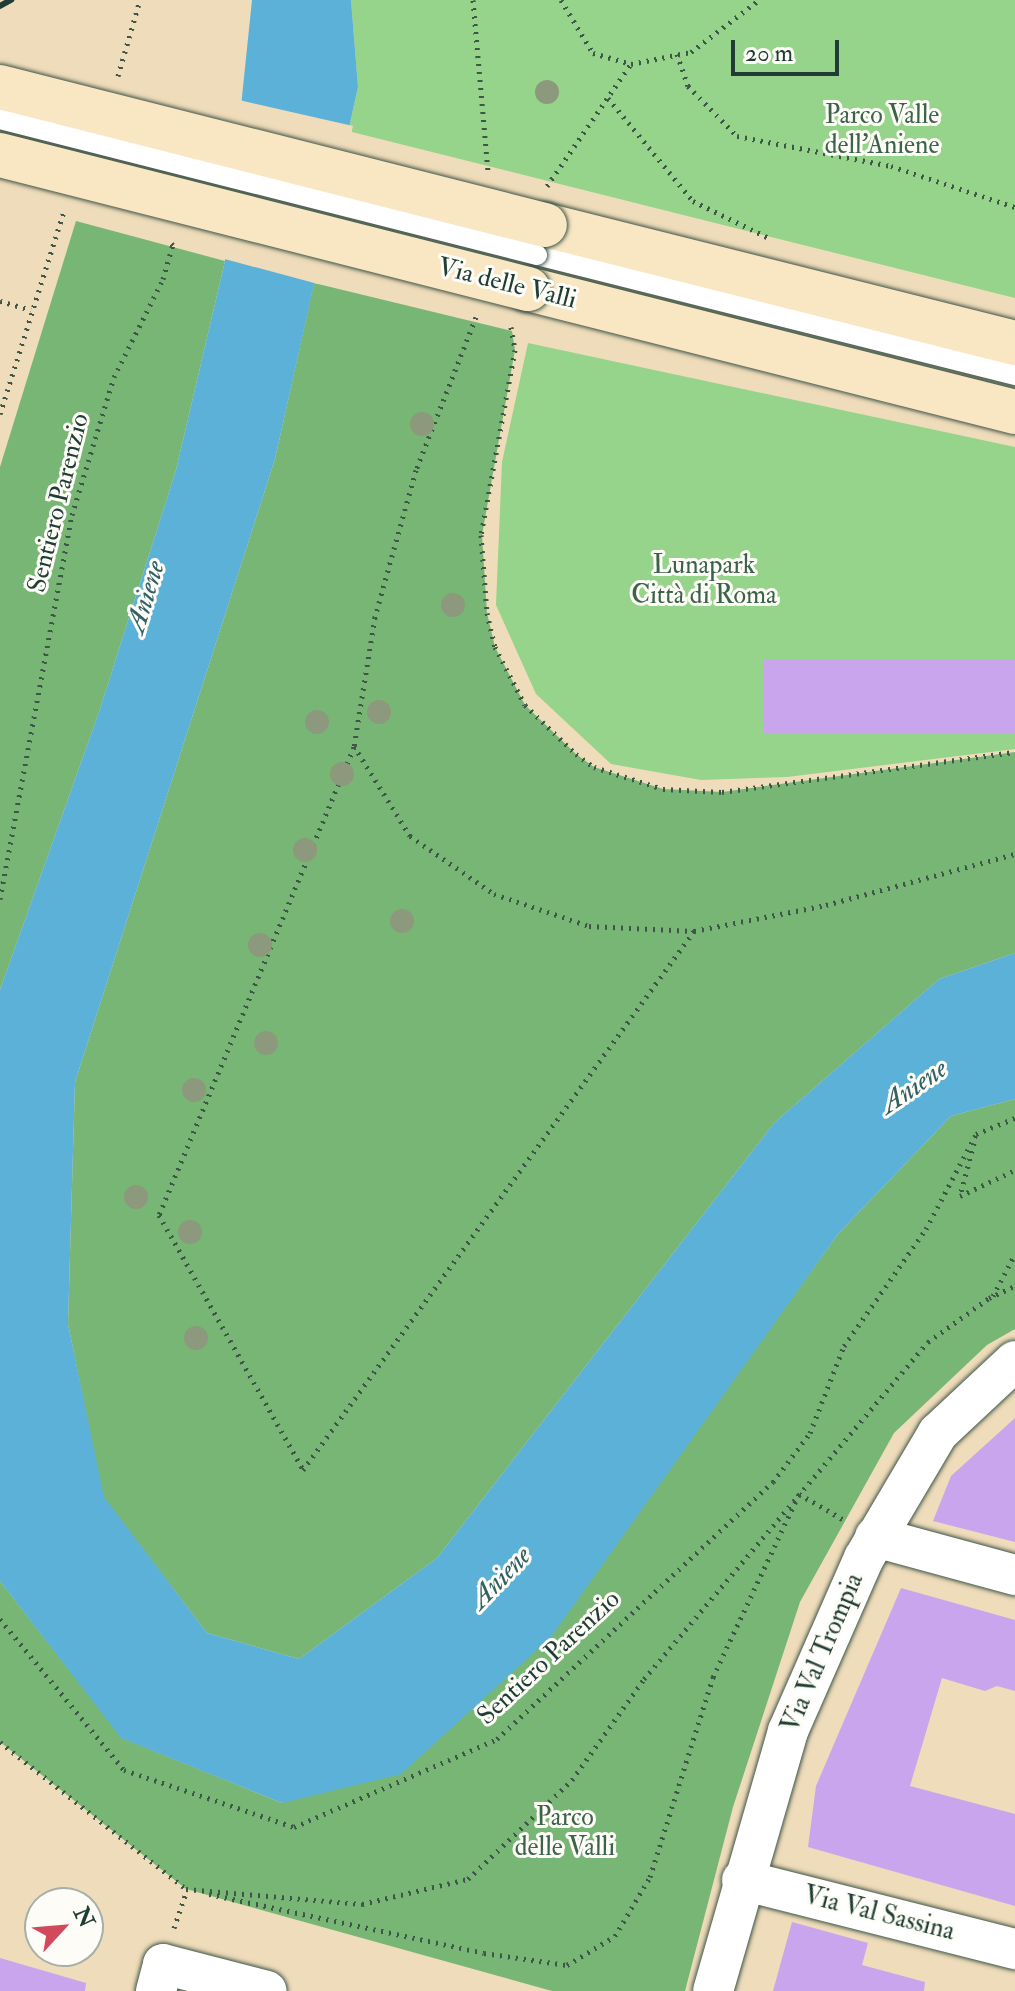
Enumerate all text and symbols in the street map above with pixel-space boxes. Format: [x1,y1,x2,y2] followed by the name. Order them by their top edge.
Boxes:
[735,24,843,74] scale bar
[745,38,793,69] text: 20 m
[825,100,939,162] park label: Parco Valle dell'Aniene
[434,252,580,316] street label: Via delle Valli
[22,410,96,596] street label: Sentiero Parenzio
[631,550,777,612] park label: Lunapark Città di Roma
[119,557,173,637] water label: Aniene
[874,1052,954,1122] water label: Aniene
[463,1540,539,1616] water label: Aniene
[775,1569,871,1737] street label: Via Val Trompia
[471,1584,627,1732] street label: Sentiero Parenzio
[515,1802,615,1864] park label: Parco delle Valli
[800,1880,958,1948] street label: Via Val Sassina
[24,1887,104,1967] north arrow
[67,1902,101,1932] text: N

